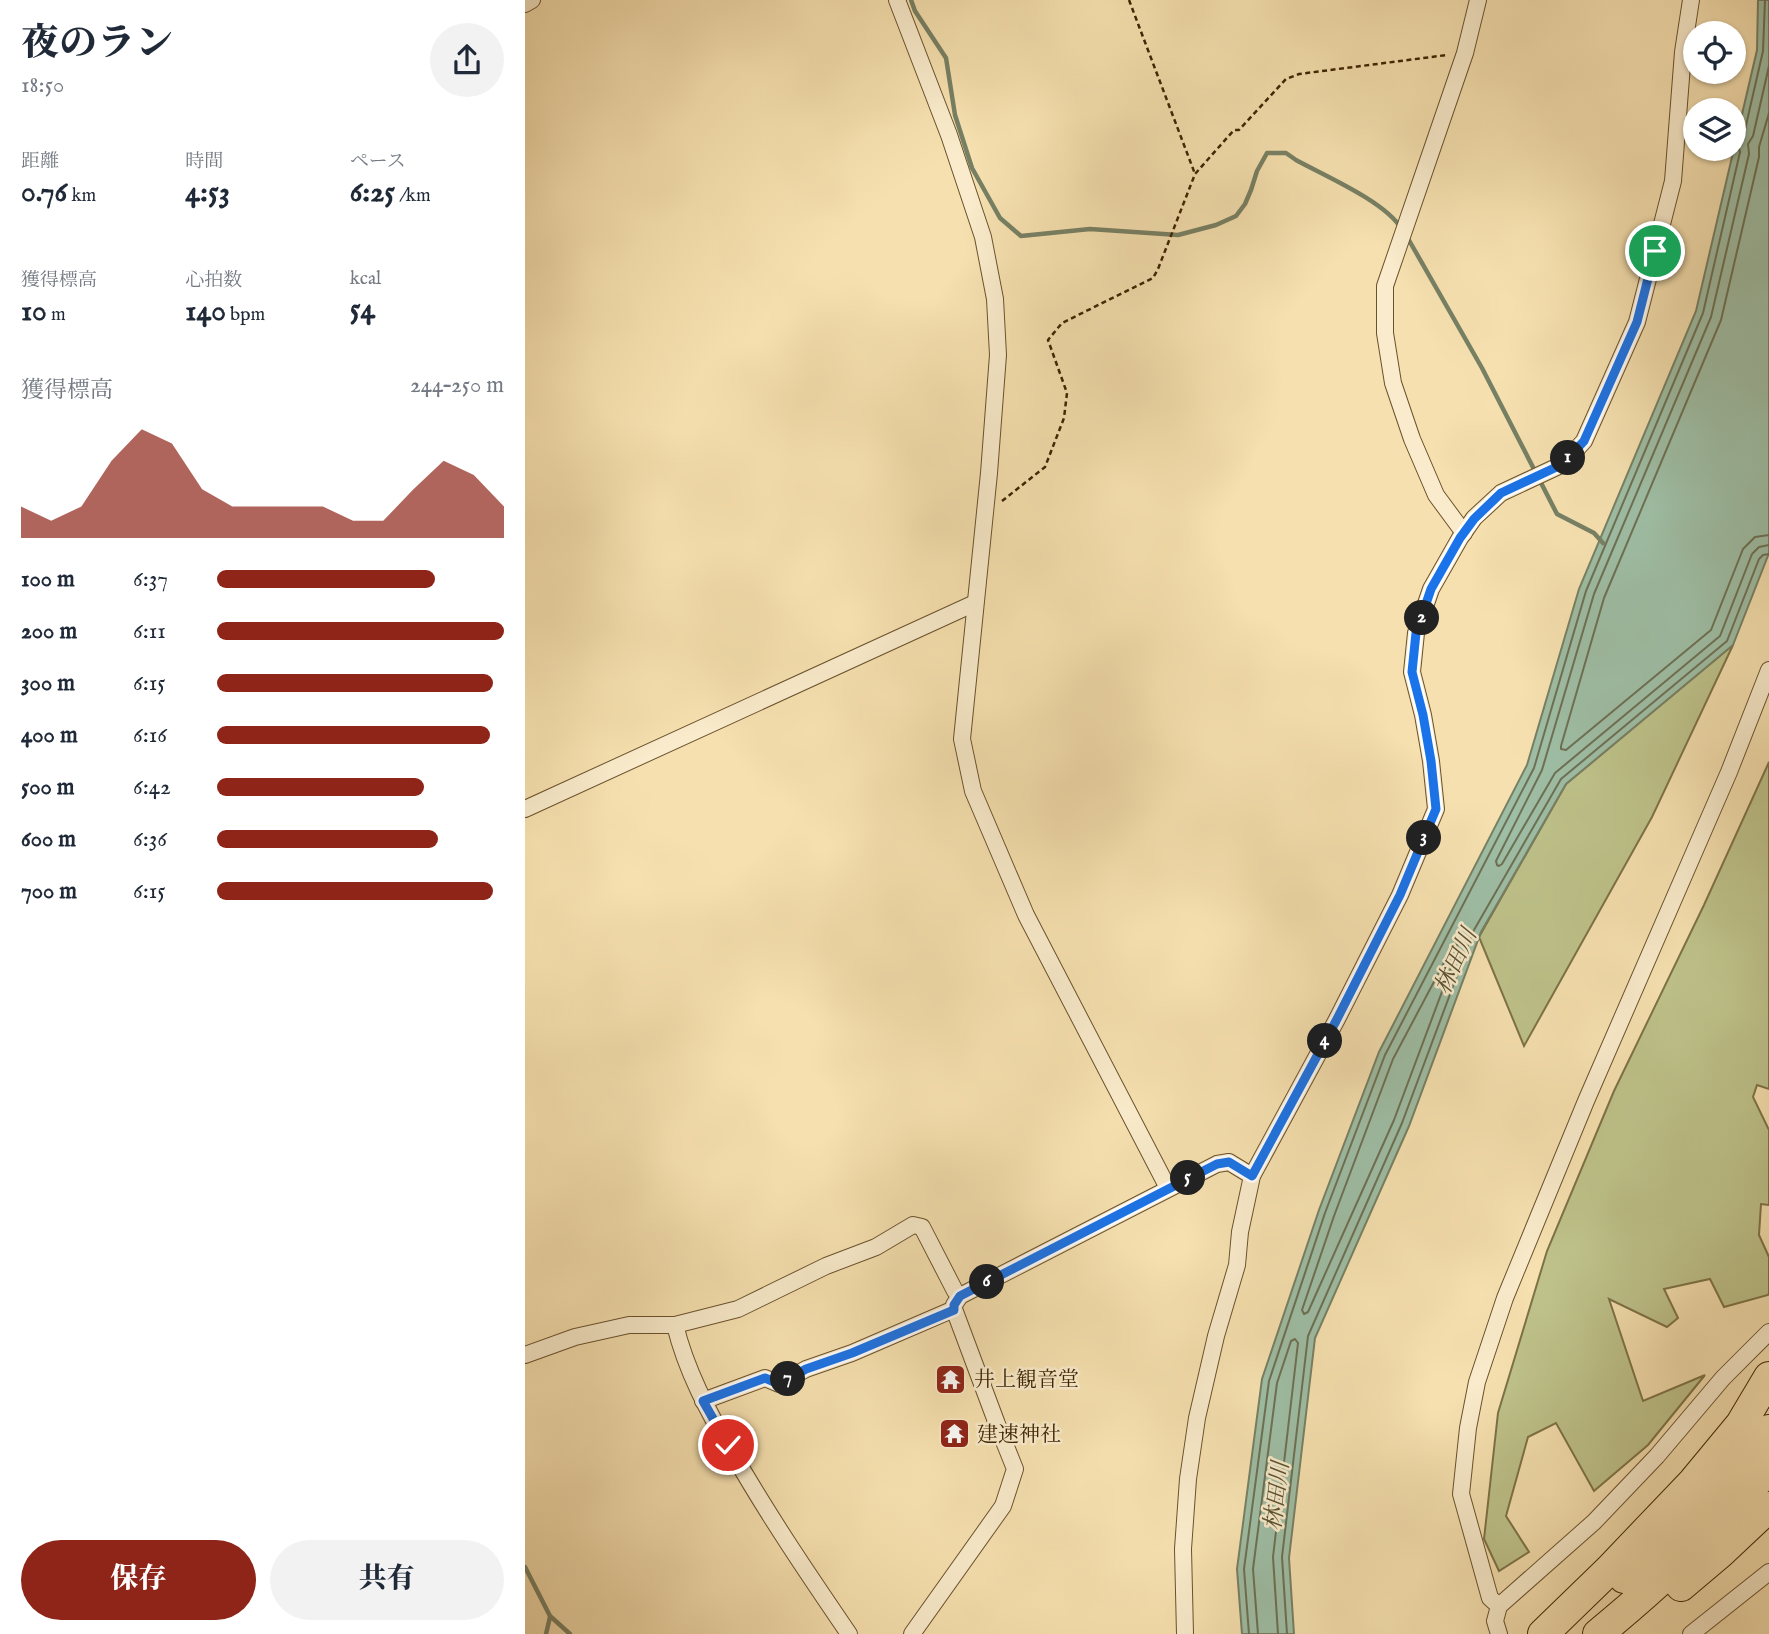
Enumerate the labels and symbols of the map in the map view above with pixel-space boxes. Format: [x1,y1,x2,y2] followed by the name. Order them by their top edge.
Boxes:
[1625,221,1685,281] pin
[1551,440,1585,476] pin: 1
[1405,600,1439,636] pin: 2
[1406,820,1441,856] pin: 3
[1429,922,1485,999] water label: 林田川
[1307,1024,1343,1058] pin: 4
[1171,1160,1205,1196] pin: 5
[969,1264,1005,1300] pin: 6
[771,1362,805,1396] pin: 7
[934,1362,968,1396] temple icon: 井上観音堂
[974,1367,1079,1394] place label: 井上観音堂
[698,1415,758,1475] pin
[937,1417,971,1451] temple icon: 建速神社
[977,1422,1061,1449] place label: 建速神社
[1259,1457,1296,1532] water label: 林田川

